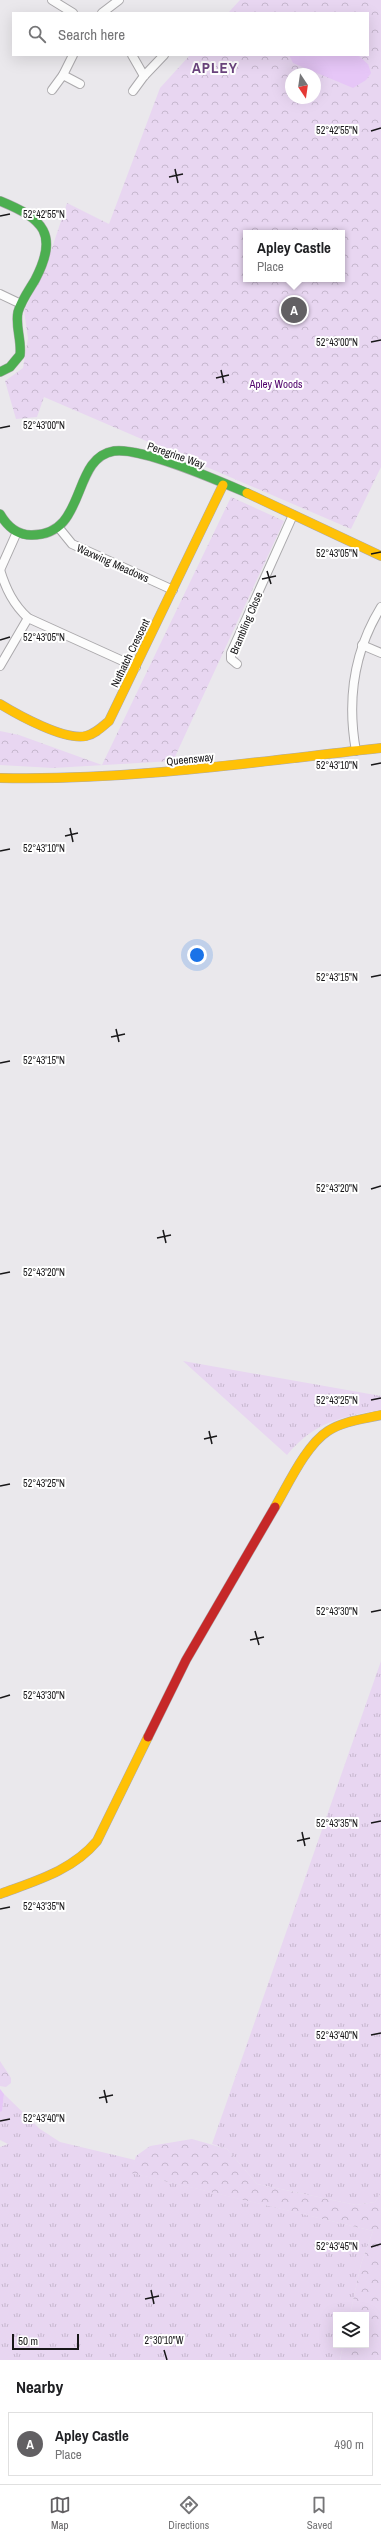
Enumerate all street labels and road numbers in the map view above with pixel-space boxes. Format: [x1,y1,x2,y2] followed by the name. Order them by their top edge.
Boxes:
[145,439,207,472] street label: Peregrine Way
[75,541,152,585] street label: Waxwing Meadows
[227,590,265,656] street label: Brambling Close
[107,616,153,690] street label: Nuthatch Crescent
[166,749,215,768] street label: Queensway

